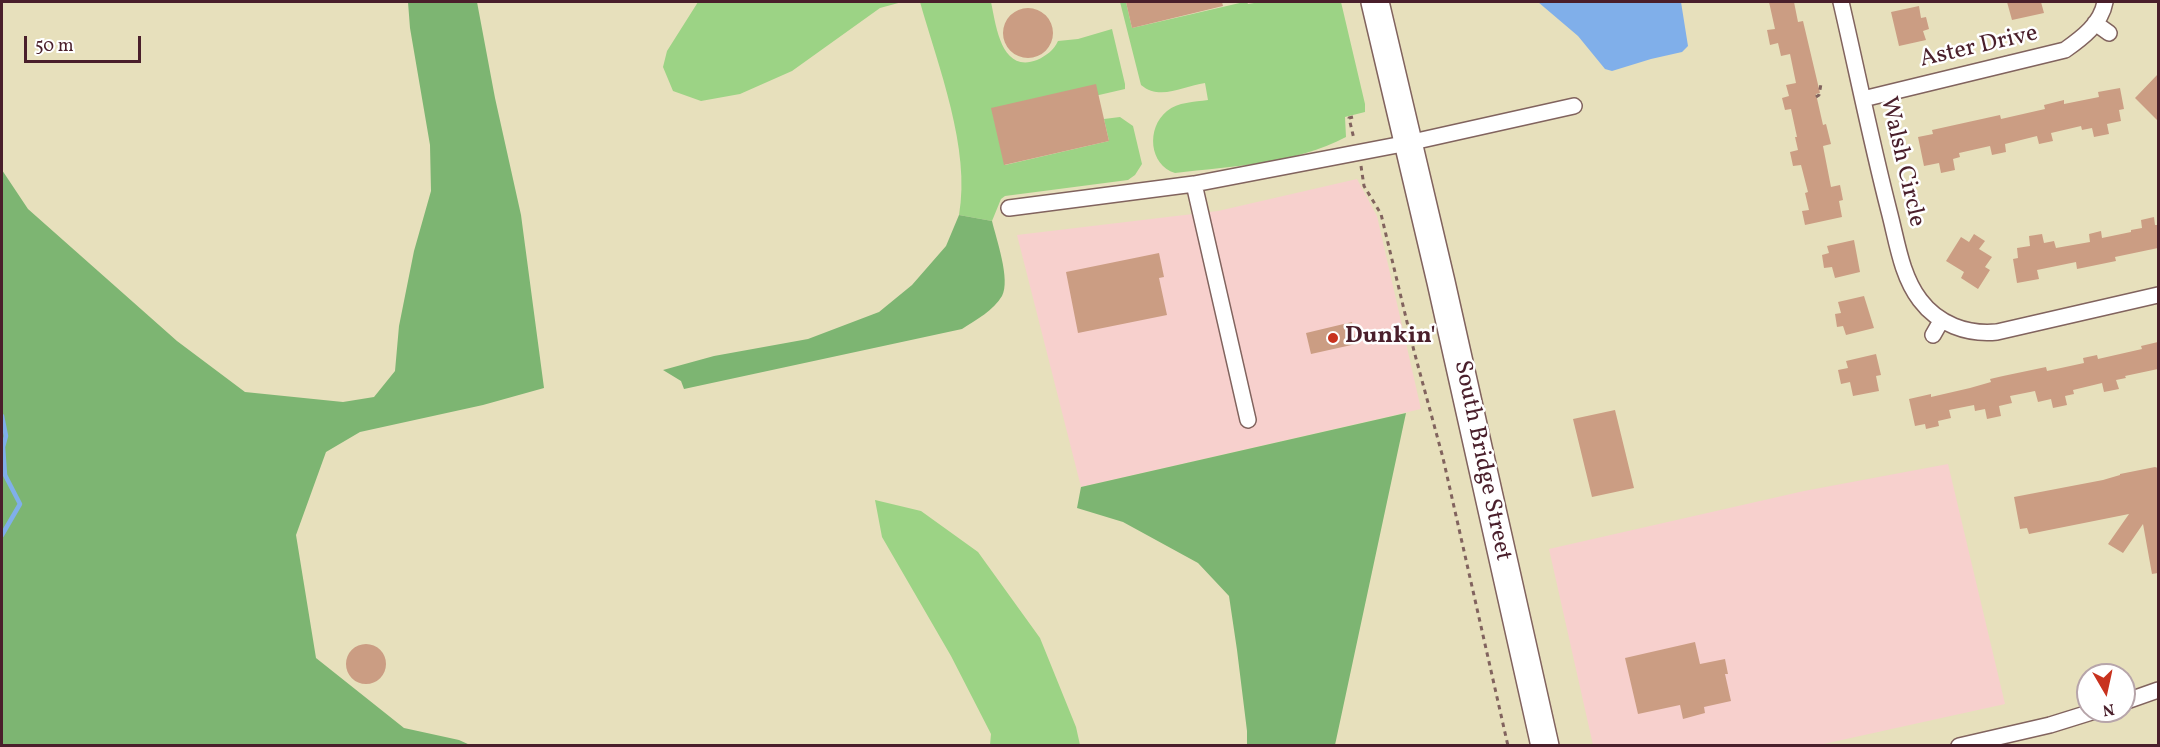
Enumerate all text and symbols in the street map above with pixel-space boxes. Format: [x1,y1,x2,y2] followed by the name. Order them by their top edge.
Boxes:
[1917,20,2041,76] street label: Aster Drive
[27,24,144,62] scale bar
[35,34,74,59] text: 50 m
[1872,94,1930,230] street label: Walsh Circle
[1345,324,1436,352] place label: Dunkin'
[1326,331,1340,345] marker: Dunkin'
[1446,358,1516,564] street label: South Bridge Street
[2076,663,2136,723] north arrow
[2101,697,2116,721] text: N

